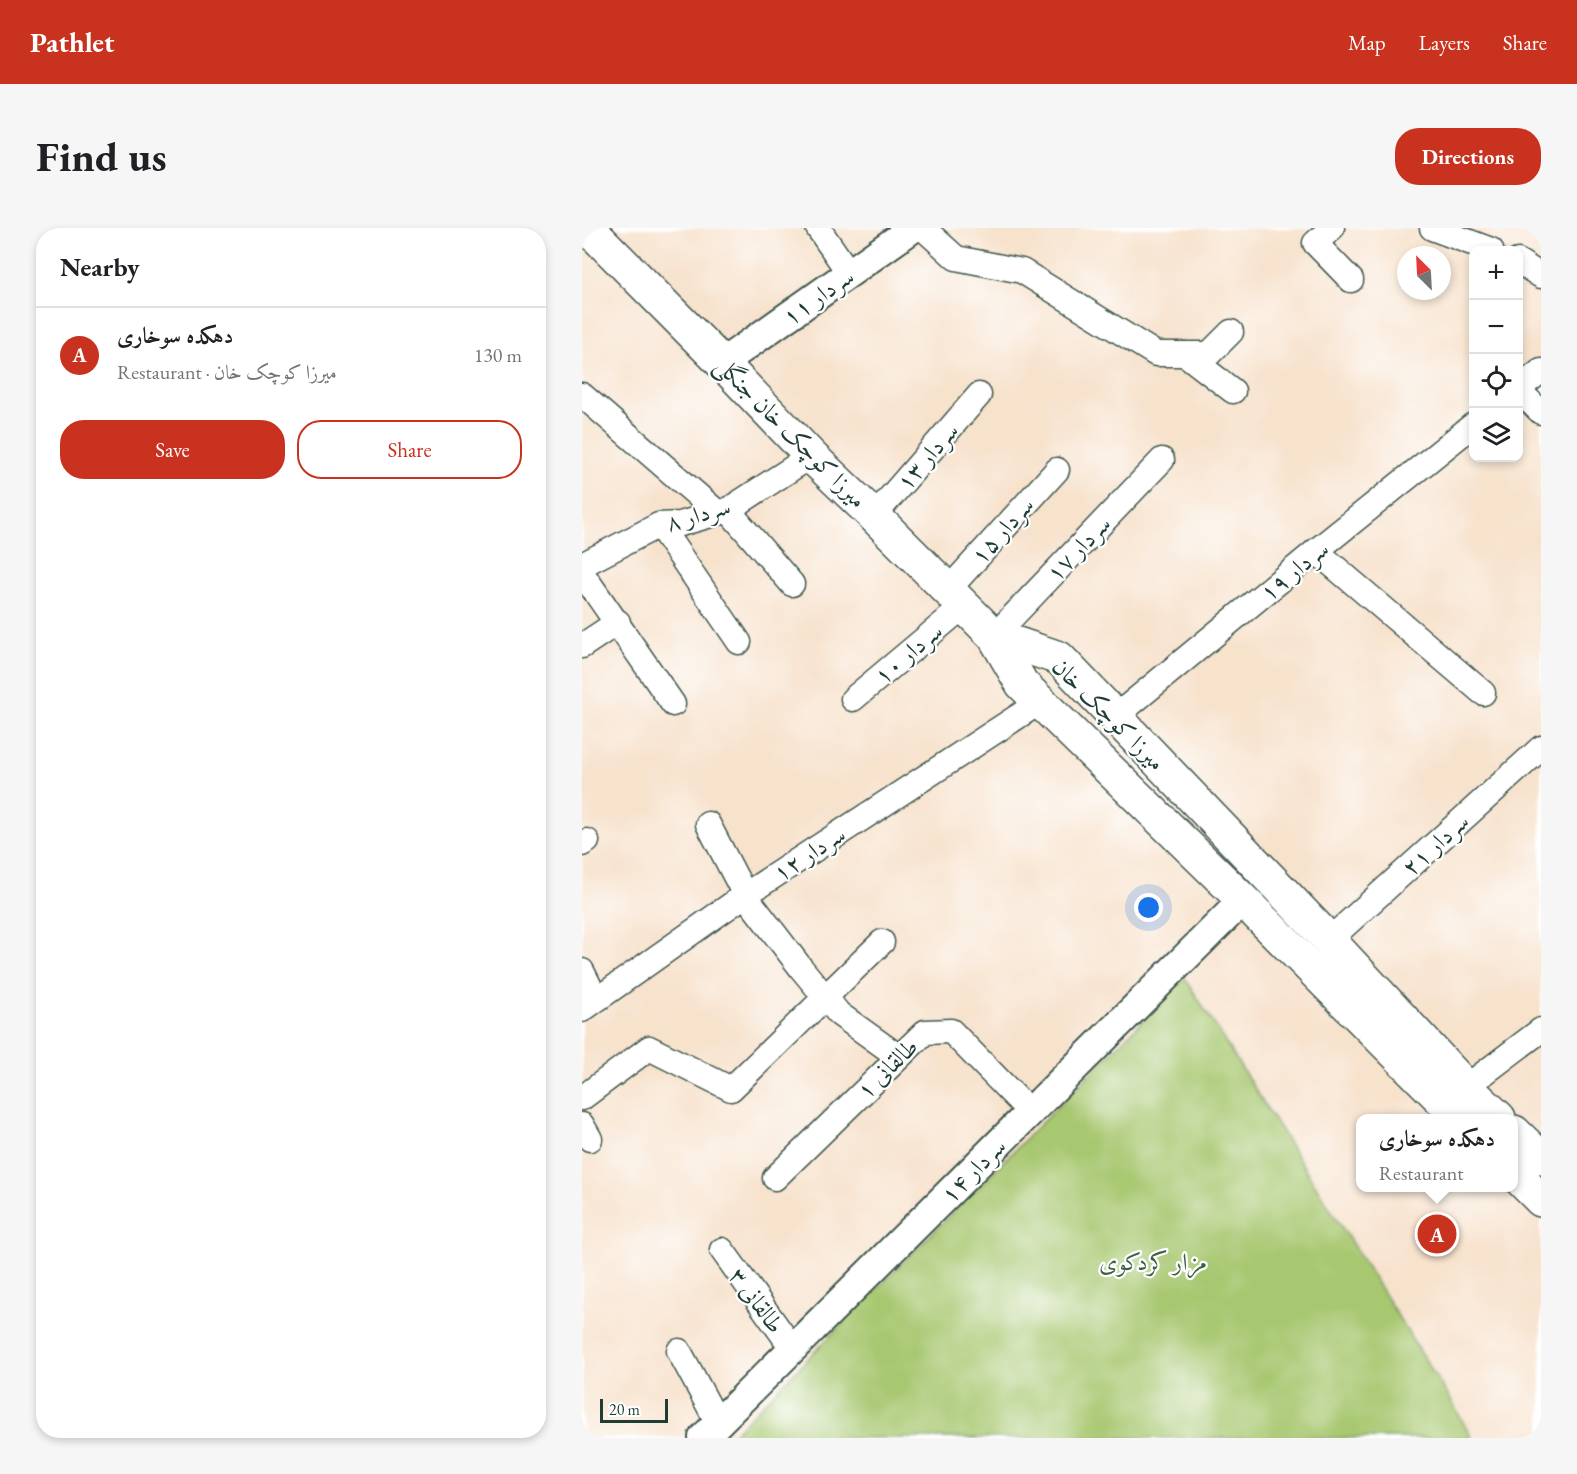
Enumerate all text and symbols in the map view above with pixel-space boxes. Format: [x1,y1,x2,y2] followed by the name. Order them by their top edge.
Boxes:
[30,24,114,60] text: Pathlet
[1348,29,1386,56] text: Map
[1419,29,1470,56] text: Layers
[1503,29,1547,56] text: Share
[1395,128,1541,185] button: Directions
[36,129,167,184] text: Find us
[1397,246,1451,300] north arrow
[1469,246,1523,462] map controls
[1469,246,1523,300] button: +
[60,250,140,284] text: Nearby
[776,260,860,332] street label: سردار ۱۱
[1469,300,1523,354] button: −
[117,321,233,350] text: دهکده سوخاری
[72,342,87,368] text: A
[474,342,522,368] text: 130 m
[707,349,874,516] street label: میرزا کوچک خان جنگلی
[1469,354,1523,408] button: locate
[117,359,337,385] text: Restaurant · میرزا کوچک خان
[1469,408,1523,462] button: layers
[889,416,966,497] street label: سردار ۱۳
[60,420,285,479] button: Save
[297,420,522,479] button: Share
[662,490,734,539] street label: سردار ۸
[964,490,1041,571] street label: سردار ۱۵
[1039,508,1118,588] street label: سردار ۱۷
[1253,533,1335,608] street label: سردار ۱۹
[867,615,949,691] street label: سردار ۱۰
[1045,651,1172,778] street label: میرزا کوچک خان
[1395,806,1476,883] street label: سردار ۲۱
[767,818,852,889] street label: سردار ۱۲
[1134,893,1163,922] your location
[849,1031,925,1105] street label: طالقانی ۱
[1356,1114,1518,1192] popup
[1379,1124,1495,1153] text: دهکده سوخاری
[934,1131,1013,1210] street label: سردار ۱۴
[1379,1160,1464,1186] text: Restaurant
[1418,1212,1456,1256] pin: A
[1099,1246,1207,1279] park label: مزار کردکوی
[723,1261,791,1339] street label: طالقانی ۳
[600,1396,668,1424] scale bar
[609,1399,640,1420] text: 20 m

